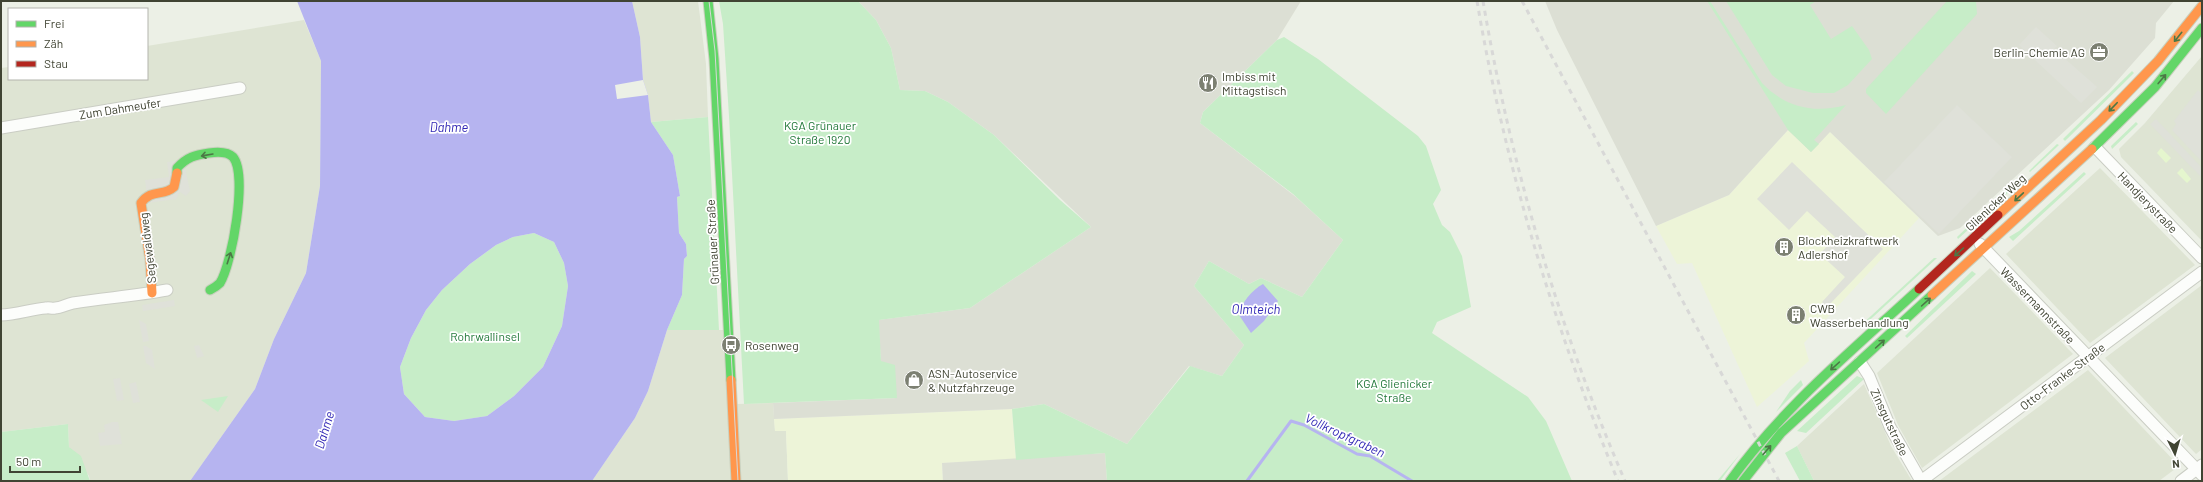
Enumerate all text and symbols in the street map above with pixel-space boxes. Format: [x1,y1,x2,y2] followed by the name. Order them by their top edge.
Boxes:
[8,8,148,80] legend
[44,16,64,30] text: Frei
[2174,31,2182,42] one-way arrow
[44,36,63,50] text: Zäh
[2088,41,2110,63] office icon: Berlin-Chemie AG
[1993,45,2085,59] place label: Berlin-Chemie AG
[44,56,68,70] text: Stau
[1222,69,1287,97] place label: Imbiss mit Mittagstisch
[1197,72,1219,94] restaurant icon: Imbiss mit Mittagstisch
[2157,74,2166,85] one-way arrow
[78,95,162,121] street label: Zum Dahmeufer
[2108,102,2118,112] one-way arrow
[784,118,857,146] park label: KGA Grünauer Straße 1920
[430,119,468,135] water label: Dahme
[201,151,214,159] one-way arrow
[2115,168,2181,236] street label: Handjerystraße
[1962,171,2028,233] street label: Glienicker Weg
[2013,192,2024,201] one-way arrow
[703,199,721,285] street label: Grünauer Straße
[136,212,158,284] street label: Segewaldweg
[1798,233,1899,261] place label: Blockheizkraftwerk Adlershof
[1773,236,1795,258] building icon: Blockheizkraftwerk Adlershof
[1954,247,1964,257] one-way arrow
[225,252,233,264] one-way arrow
[1998,264,2078,346] street label: Wassermannstraße
[1921,297,1931,307] one-way arrow
[1232,301,1281,317] water label: Olmteich
[1810,301,1909,329] place label: CWB Wasserbehandlung
[1785,304,1807,326] building icon: CWB Wasserbehandlung
[450,329,520,343] park label: Rohrwallinsel
[720,334,742,356] bus stop icon: Rosenweg
[745,338,799,352] place label: Rosenweg
[1874,339,1885,348] one-way arrow
[2017,339,2107,413] street label: Otto-Franke-Straße
[1830,362,1840,371] one-way arrow
[928,366,1017,394] place label: ASN-Autoservice & Nutzfahrzeuge
[903,369,925,391] shop icon: ASN-Autoservice & Nutzfahrzeuge
[1356,376,1433,404] park label: KGA Glienicker Straße
[1868,386,1912,458] street label: Zinsgutstraße
[311,409,337,451] water label: Dahme
[1302,409,1388,461] water label: Vollkropfgraben
[2155,434,2195,474] north arrow
[1762,445,1771,455] one-way arrow
[10,448,80,474] scale bar
[16,454,41,468] text: 50 m
[2172,458,2180,471] text: N

